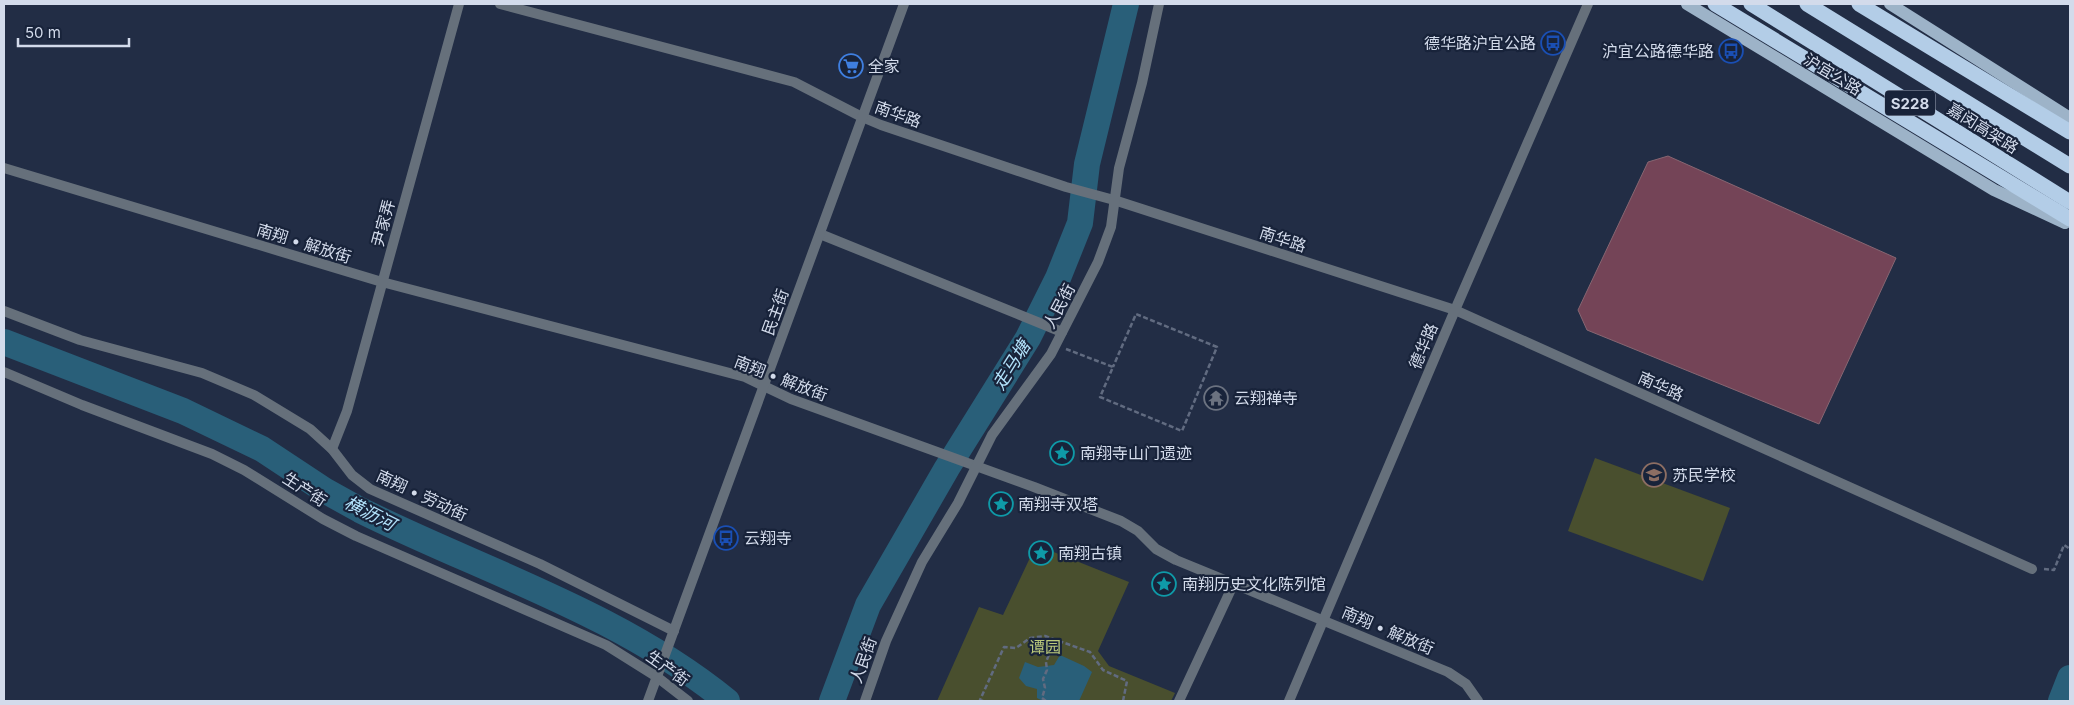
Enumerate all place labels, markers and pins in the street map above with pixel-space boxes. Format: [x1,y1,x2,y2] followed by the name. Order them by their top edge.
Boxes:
[1540,30,1566,56] bus stop icon: 德华路沪宜公路
[1424,33,1536,53] place label: 德华路沪宜公路
[1718,38,1744,64] bus stop icon: 沪宜公路德华路
[1602,41,1714,61] place label: 沪宜公路德华路
[838,53,864,79] supermarket icon: 全家
[868,56,900,76] place label: 全家
[1203,385,1229,411] temple icon: 云翔禅寺
[1234,388,1298,408] place label: 云翔禅寺
[1049,440,1075,466] place icon: 南翔寺山门遗迹
[1080,443,1192,463] place label: 南翔寺山门遗迹
[1641,462,1667,488] school or university icon: 苏民学校
[1672,465,1736,485] place label: 苏民学校
[988,491,1014,517] place icon: 南翔寺双塔
[1018,494,1098,514] place label: 南翔寺双塔
[713,525,739,551] bus stop icon: 云翔寺
[744,528,792,548] place label: 云翔寺
[1028,540,1054,566] place icon: 南翔古镇
[1058,543,1122,563] place label: 南翔古镇
[1151,571,1177,597] place icon: 南翔历史文化陈列馆
[1182,574,1326,594] place label: 南翔历史文化陈列馆

